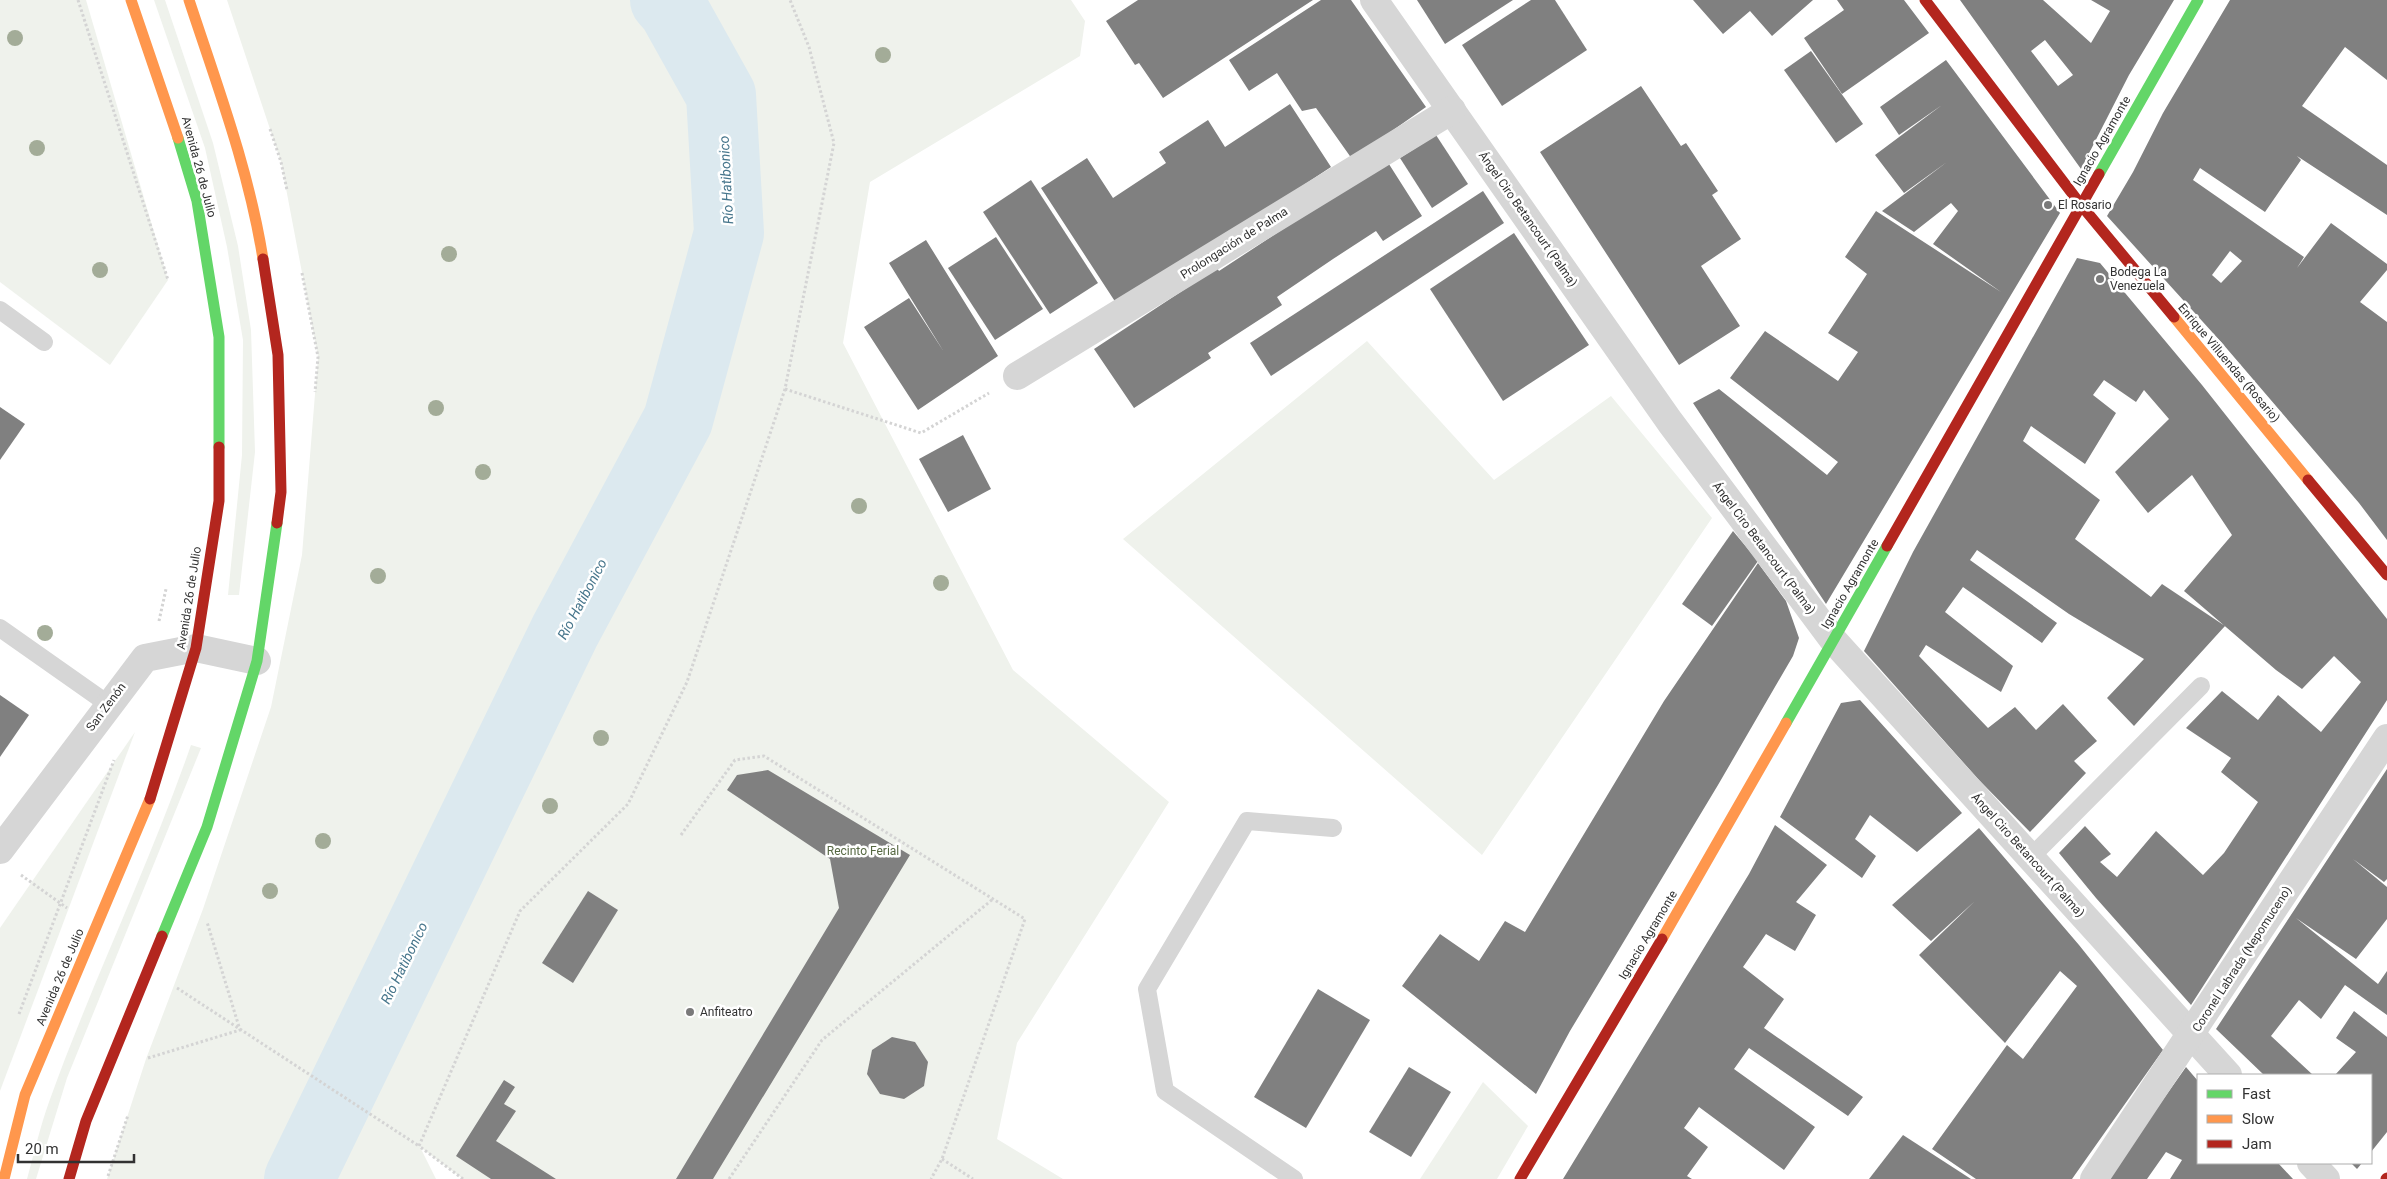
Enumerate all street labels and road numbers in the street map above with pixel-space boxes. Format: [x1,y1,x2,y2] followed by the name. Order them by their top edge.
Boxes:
[2071,94,2133,188] street label: Ignacio Agramonte
[179,115,219,219] street label: Avenida 26 de Julio
[1476,148,1581,289] street label: Ángel Ciro Betancourt (Palma)
[1178,204,1290,282] street label: Prolongación de Palma
[2175,301,2283,425] street label: Enrique Villuendas (Rosario)
[1710,478,1819,617] street label: Ángel Ciro Betancourt (Palma)
[1819,537,1881,631] street label: Ignacio Agramonte
[174,545,204,650] street label: Avenida 26 de Julio
[83,680,129,734] street label: San Zenón
[1969,789,2088,920] street label: Ángel Ciro Betancourt (Palma)
[2190,884,2294,1034] street label: Coronel Labrada (Nepomuceno)
[1616,888,1680,982] street label: Ignacio Agramonte
[33,926,87,1028] street label: Avenida 26 de Julio

